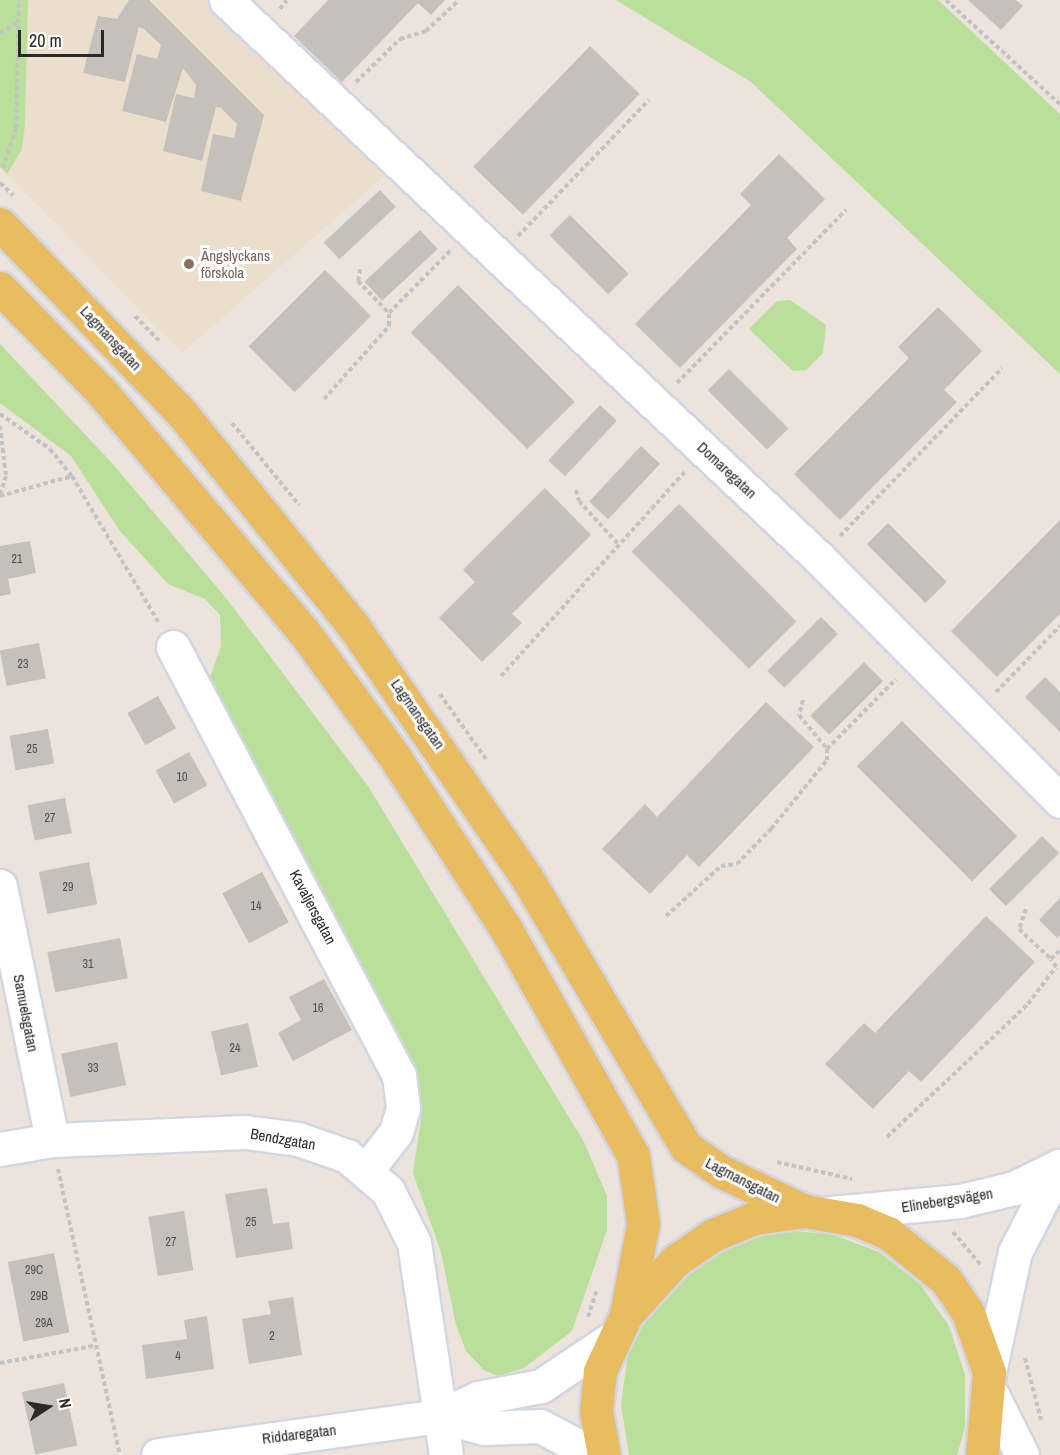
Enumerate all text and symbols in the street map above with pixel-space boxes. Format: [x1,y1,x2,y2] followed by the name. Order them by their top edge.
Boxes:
[21,18,106,56] scale bar
[29,28,62,53] text: 20 m
[201,246,270,281] place label: Ängslyckans förskola
[182,257,196,271] marker: Ängslyckans förskola
[77,302,145,374] street label: Lagmansgatan
[694,438,760,502] street label: Domaregatan
[12,553,22,567] house number: 21
[18,658,28,672] house number: 23
[387,676,449,752] street label: Lagmansgatan
[27,743,37,757] house number: 25
[177,771,187,785] house number: 10
[45,812,55,826] house number: 27
[286,867,340,947] street label: Kavaljersgatan
[63,881,73,895] house number: 29
[251,900,261,914] house number: 14
[83,958,93,972] house number: 31
[10,973,42,1053] street label: Samuelsgatan
[313,1002,323,1016] house number: 16
[230,1042,240,1056] house number: 24
[88,1062,98,1076] house number: 33
[249,1124,317,1154] street label: Bendzgatan
[703,1154,783,1206] street label: Lagmansgatan
[900,1184,994,1216] street label: Elinebergsvägen
[246,1216,256,1230] house number: 25
[166,1236,176,1250] house number: 27
[25,1264,43,1278] house number: 29C
[30,1290,48,1304] house number: 29B
[35,1317,53,1331] house number: 29A
[269,1330,275,1344] house number: 2
[175,1350,181,1364] house number: 4
[18,1377,78,1437] north arrow
[54,1396,77,1410] text: N
[261,1421,337,1447] street label: Riddaregatan

